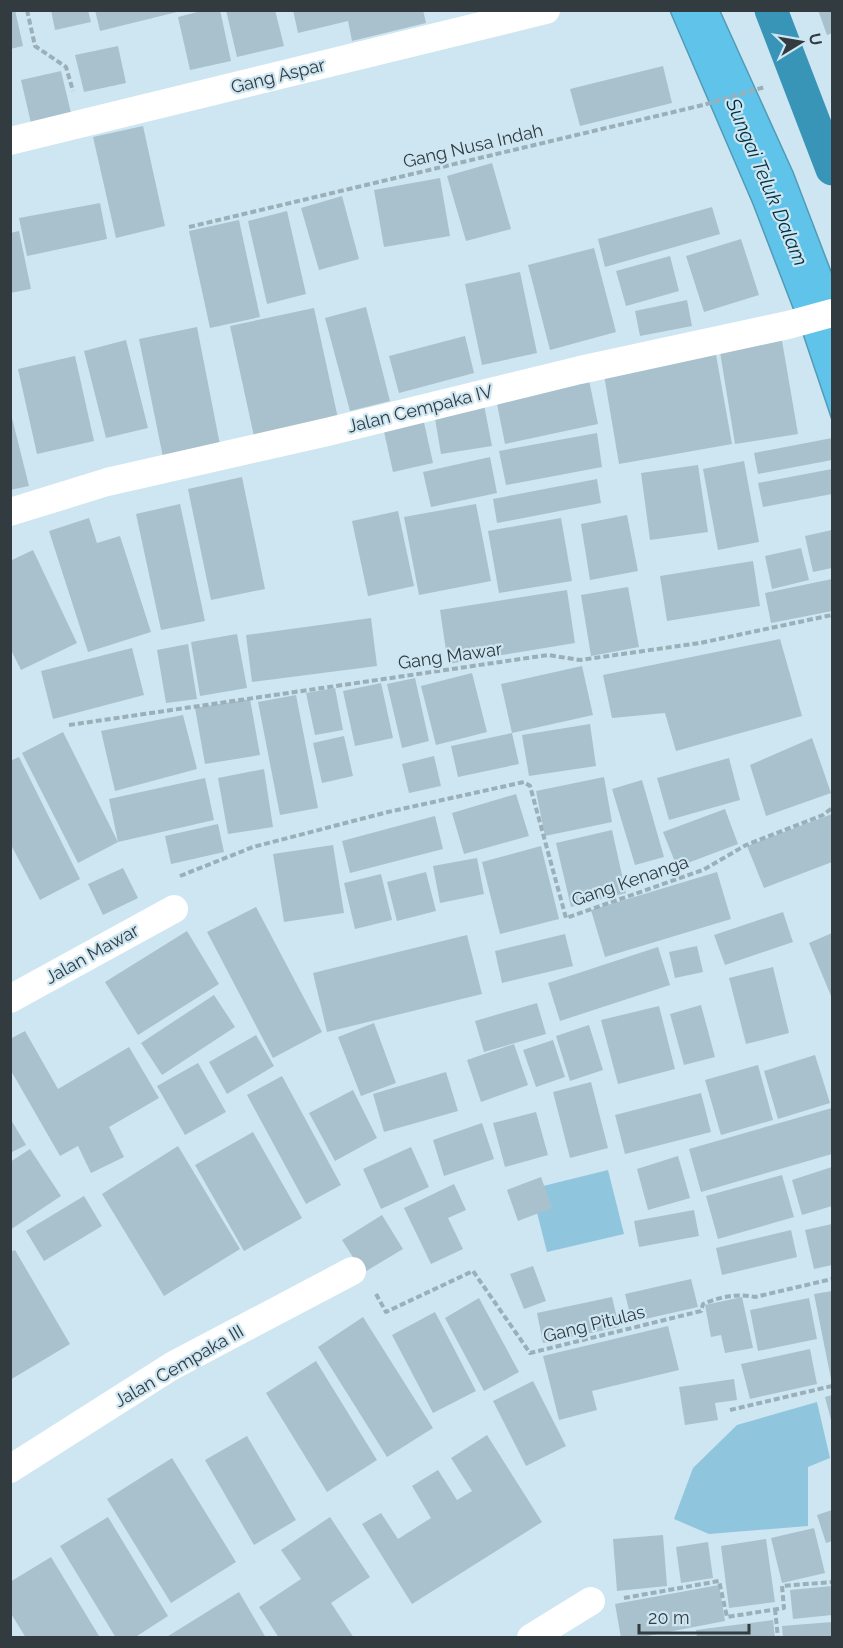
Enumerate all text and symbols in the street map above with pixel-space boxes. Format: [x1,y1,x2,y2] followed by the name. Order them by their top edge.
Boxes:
[771,12,831,72] north arrow
[805,32,826,47] text: U
[229,54,328,97] street label: Gang Aspar
[720,94,813,269] water label: Sungai Teluk Dalam
[401,119,545,172] street label: Gang Nusa Indah
[345,380,495,437] street label: Jalan Cempaka IV
[397,638,504,673] street label: Gang Mawar
[569,851,691,910] street label: Gang Kenanga
[41,919,143,988] street label: Jalan Mawar
[541,1301,647,1346] street label: Gang Pitulas
[110,1320,247,1411] street label: Jalan Cempaka III
[639,1597,748,1635] scale bar
[648,1607,690,1628] text: 20 m

